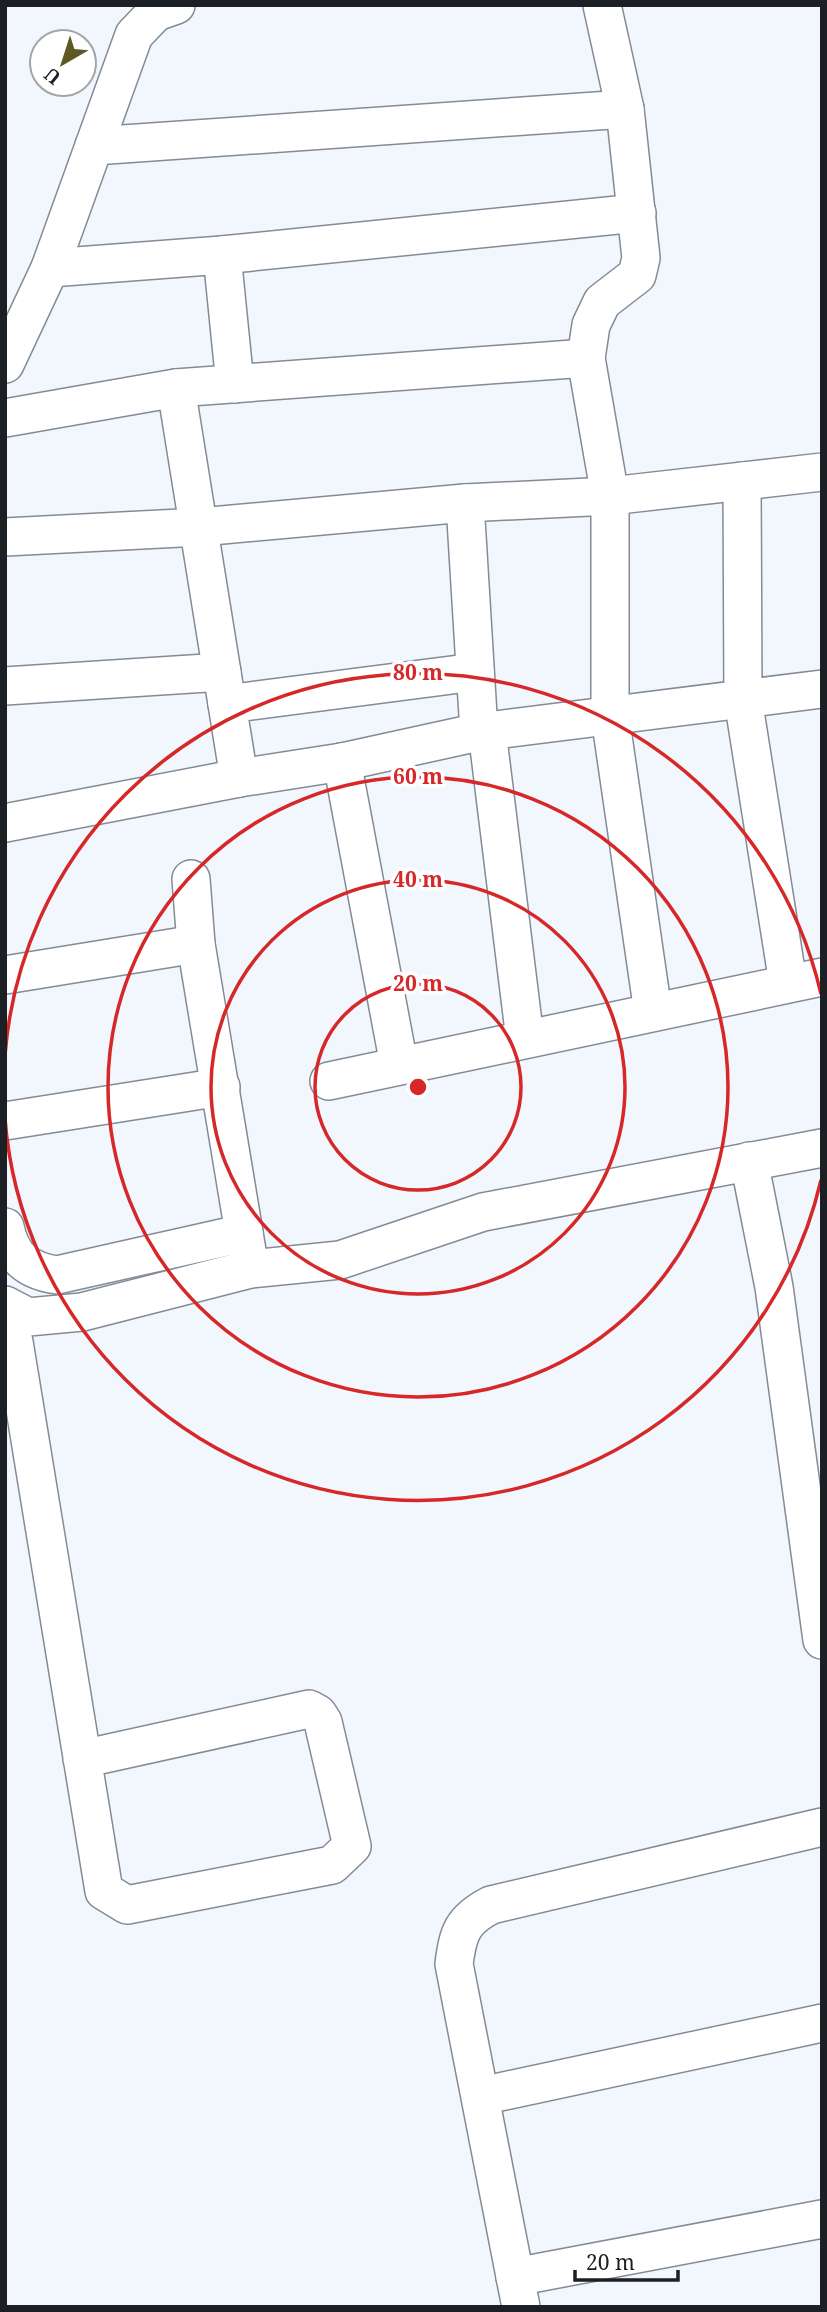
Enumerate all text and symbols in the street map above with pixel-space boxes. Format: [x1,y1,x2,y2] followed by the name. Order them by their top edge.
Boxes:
[28,28,98,98] north arrow
[39,62,66,91] text: U
[393,658,443,686] text: 80 m
[393,762,443,790] text: 60 m
[393,865,443,893] text: 40 m
[393,969,443,997] text: 20 m
[406,1075,430,1099] centre of rings
[575,2238,678,2282] scale bar
[586,2248,635,2276] text: 20 m

